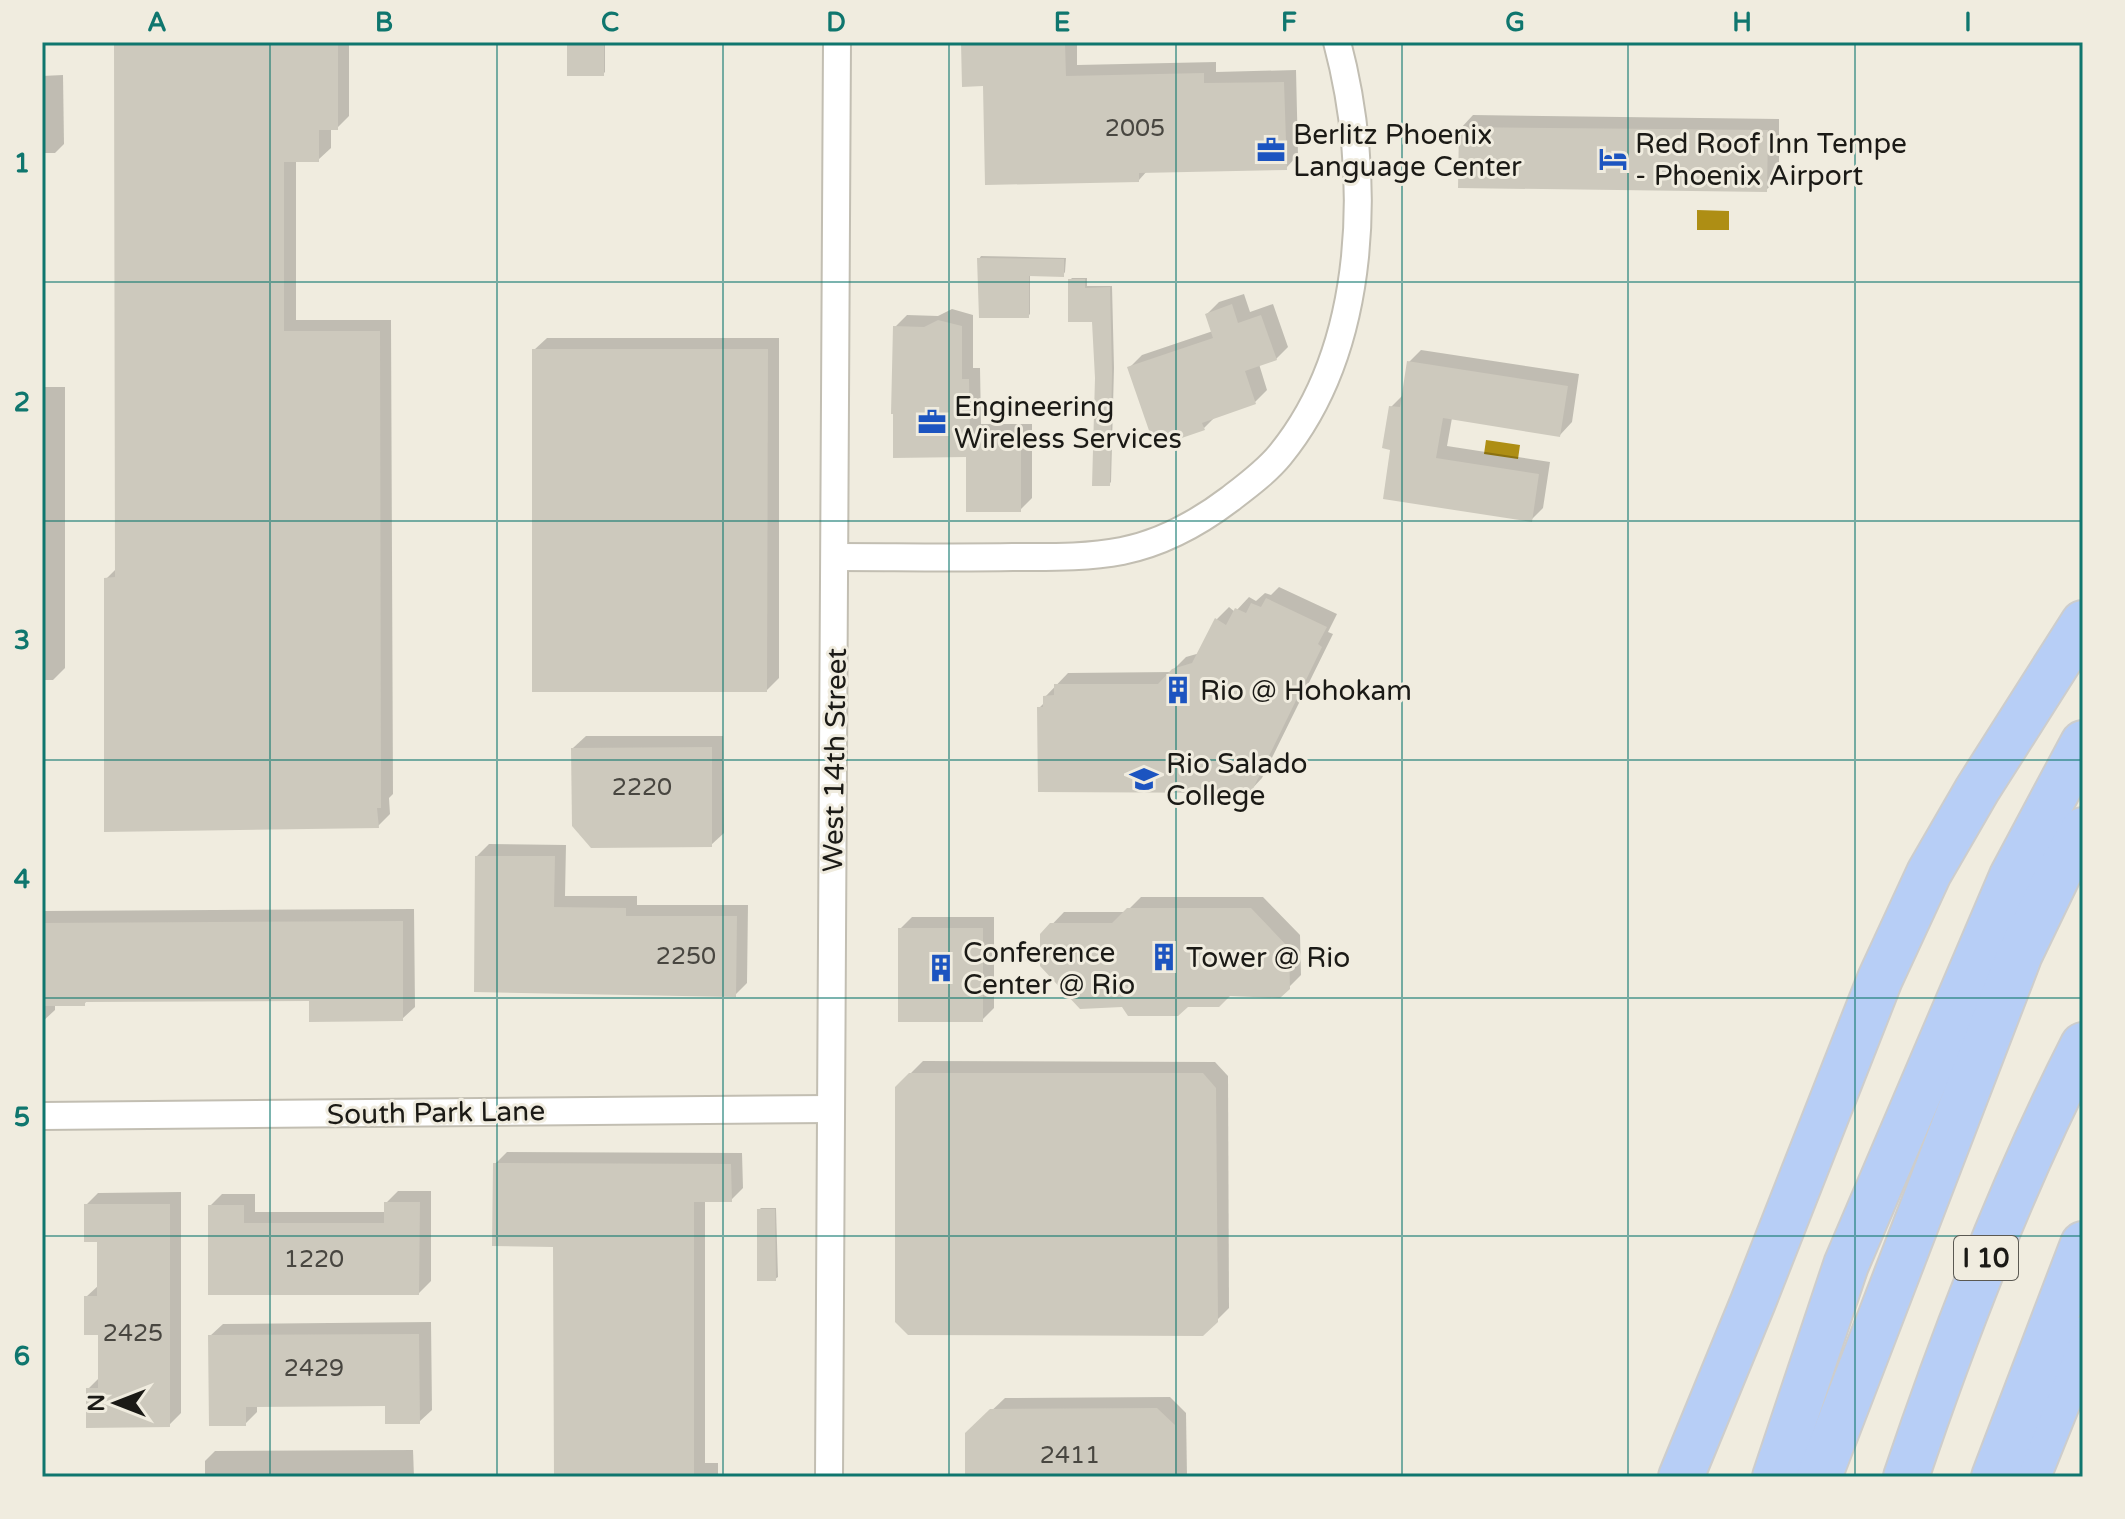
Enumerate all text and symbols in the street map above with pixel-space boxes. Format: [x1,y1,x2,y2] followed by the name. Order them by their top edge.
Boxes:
[147,7,167,38] text: A
[375,7,393,38] text: B
[601,7,619,38] text: C
[826,7,846,38] text: D
[1054,7,1070,38] text: E
[1281,7,1297,38] text: F
[1505,7,1525,38] text: G
[1732,7,1752,38] text: H
[1964,7,1972,38] text: I
[1105,114,1165,143] house number: 2005
[1293,118,1522,184] place label: Berlitz Phoenix Language Center
[1635,127,1907,193] place label: Red Roof Inn Tempe - Phoenix Airport
[1256,135,1286,165] office icon: Berlitz Phoenix Language Center
[1598,144,1628,174] hotel icon: Red Roof Inn Tempe - Phoenix Airport
[14,148,30,179] text: 1
[14,387,30,418] text: 2
[954,390,1182,456] place label: Engineering Wireless Services
[917,407,947,437] office icon: Engineering Wireless Services
[14,625,30,656] text: 3
[816,647,854,873] street label: West 14th Street
[1200,674,1412,708] place label: Rio @ Hohokam
[1163,675,1193,705] building icon: Rio @ Hohokam
[1166,747,1308,813] place label: Rio Salado College
[1129,764,1159,794] school or university icon: Rio Salado College
[612,773,672,802] house number: 2220
[14,864,30,895] text: 4
[963,936,1135,1002] place label: Conference Center @ Rio
[1186,941,1350,975] place label: Tower @ Rio
[656,942,716,971] house number: 2250
[1149,942,1179,972] building icon: Tower @ Rio
[926,953,956,983] building icon: Conference Center @ Rio
[327,1094,545,1132] street label: South Park Lane
[14,1102,30,1133] text: 5
[1954,1236,2018,1280] road number: I 10
[284,1245,344,1274] house number: 1220
[103,1319,163,1348] house number: 2425
[14,1341,30,1372] text: 6
[284,1354,344,1383] house number: 2429
[76,1363,156,1443] north arrow
[84,1394,110,1412] text: N
[1040,1441,1100,1470] house number: 2411

